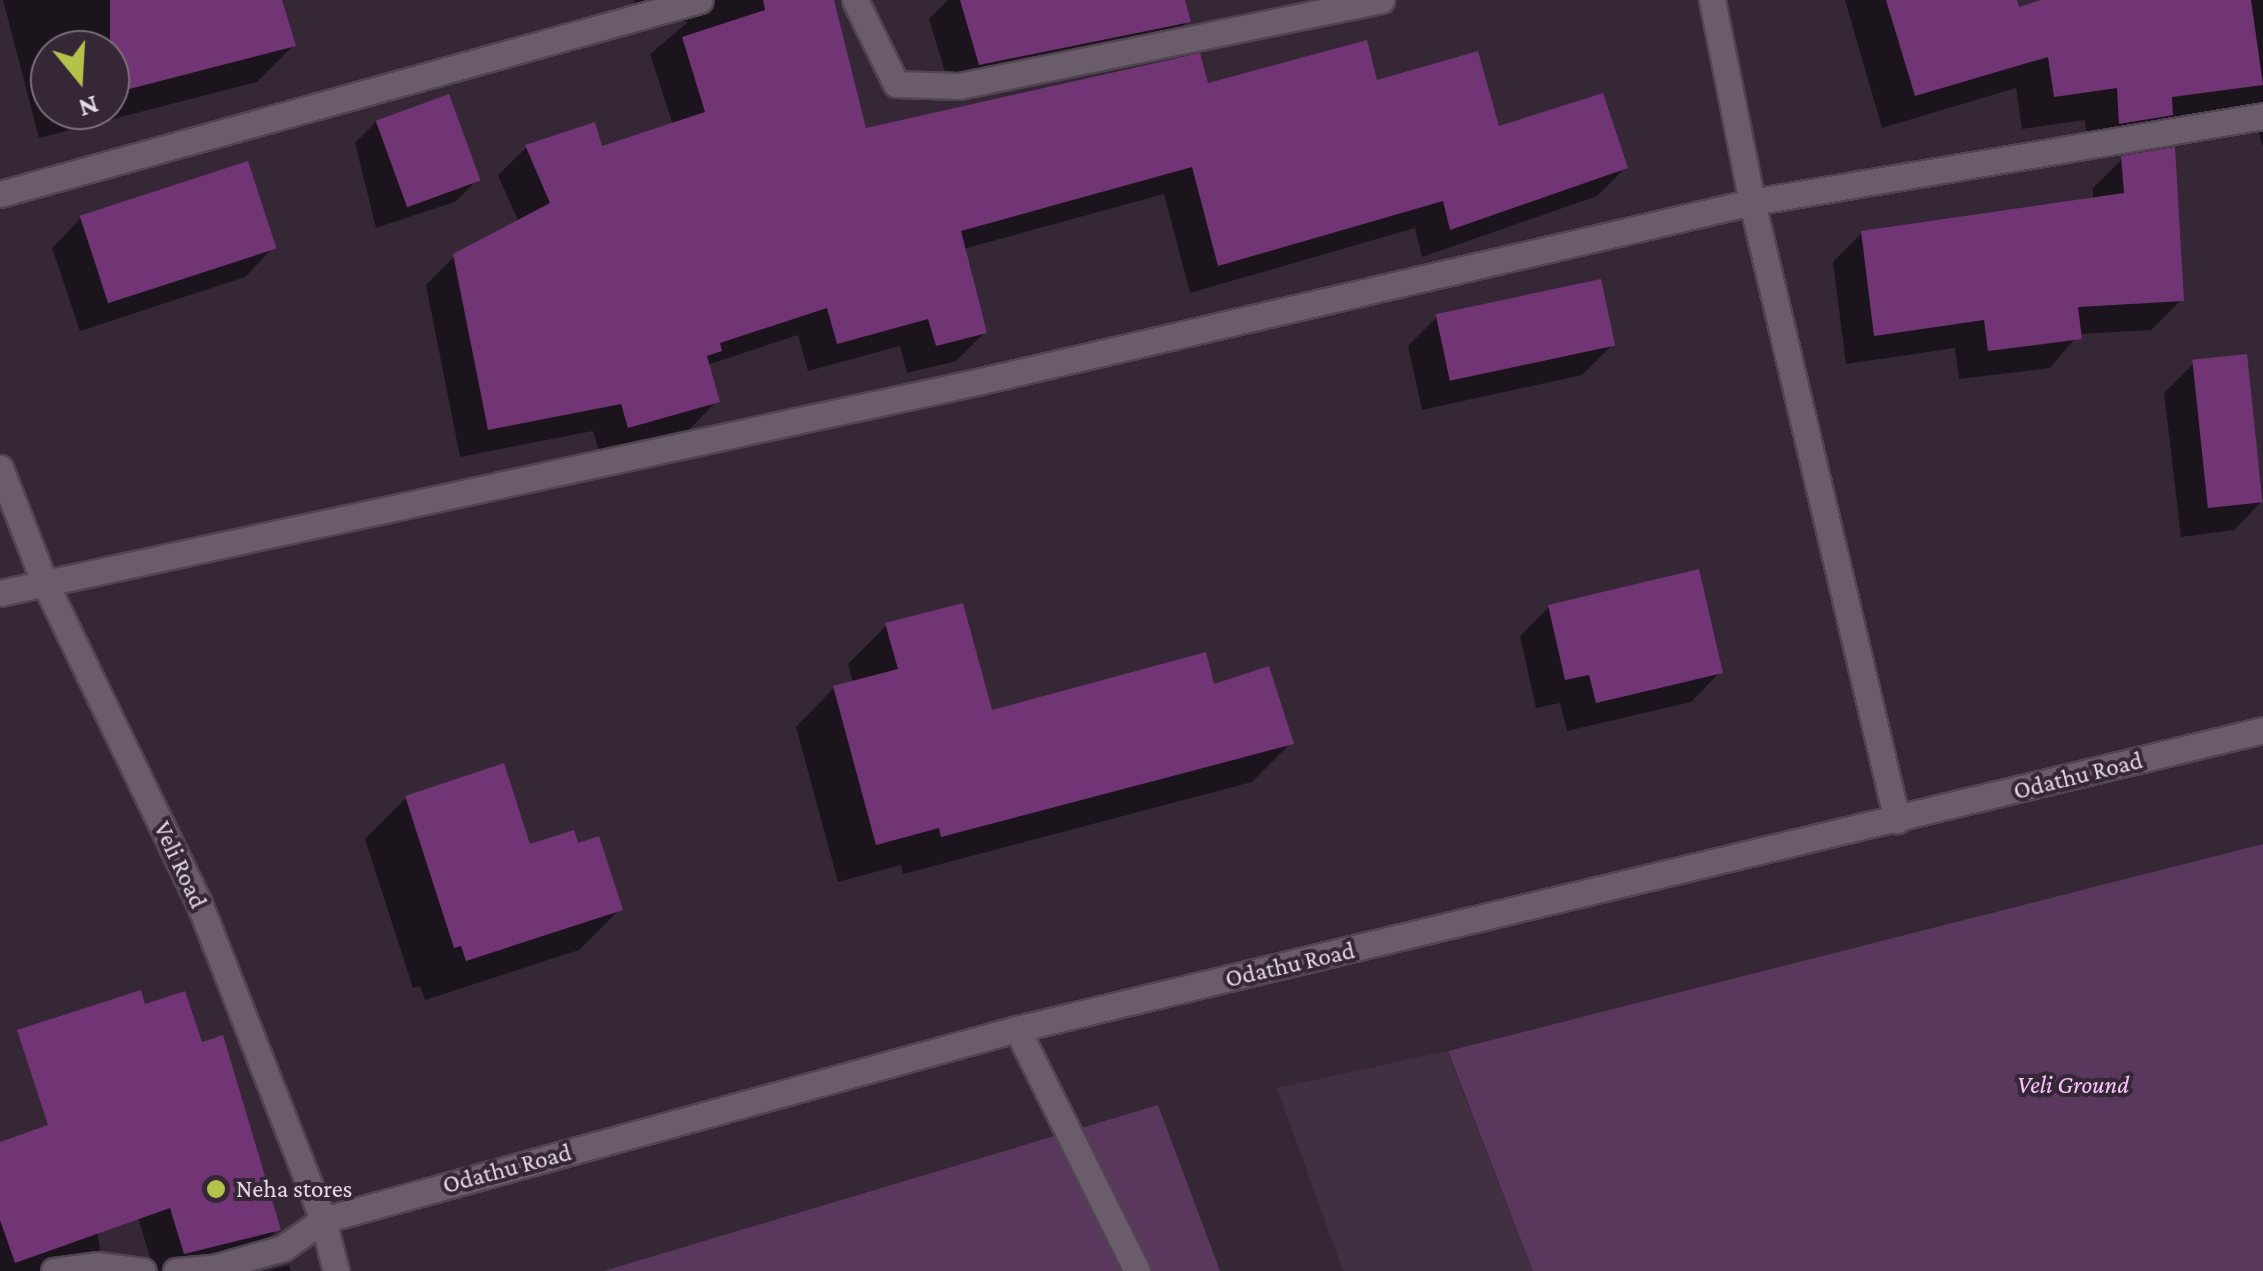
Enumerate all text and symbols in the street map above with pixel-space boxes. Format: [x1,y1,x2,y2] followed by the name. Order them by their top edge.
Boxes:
[30,30,130,130] north arrow
[75,89,103,125] text: N
[2010,746,2146,806] street label: Odathu Road
[147,817,213,913] street label: Veli Road
[1222,936,1358,994] street label: Odathu Road
[2017,1070,2129,1100] park label: Veli Ground
[439,1137,575,1201] street label: Odathu Road
[236,1174,352,1204] place label: Neha stores
[205,1178,227,1200] marker: Neha stores

